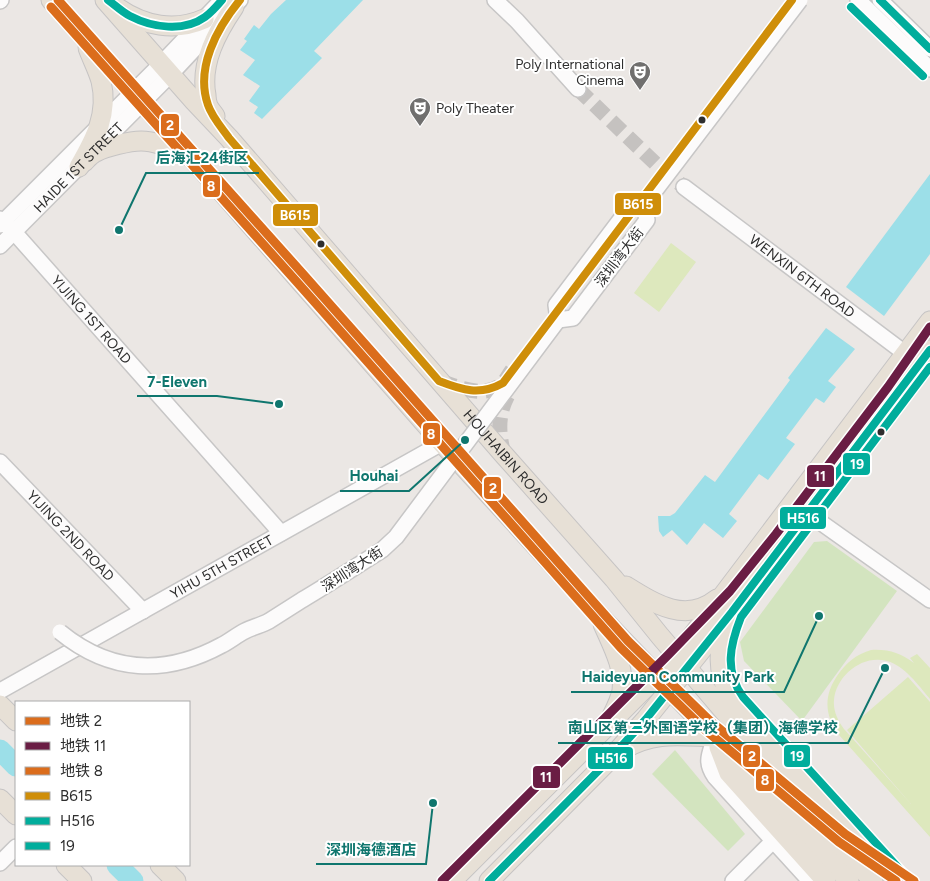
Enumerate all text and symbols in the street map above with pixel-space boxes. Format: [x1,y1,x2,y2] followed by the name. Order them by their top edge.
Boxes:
[515,56,624,89] place label: Poly International Cinema
[628,60,652,91] theatre icon: Poly International Cinema
[408,96,432,127] theatre icon: Poly Theater
[436,100,514,117] place label: Poly Theater
[160,113,180,137] line badge: 2
[697,115,707,125] unlabelled marker
[166,117,174,134] text: 2
[30,119,127,216] street label: HAIDE 1ST STREET
[146,143,259,173] callout: 后海汇24街区
[155,149,249,167] text: 后海汇24街区
[202,174,221,198] line badge: 8
[207,178,215,195] text: 8
[614,192,662,216] line badge: B615
[623,196,653,213] text: B615
[272,203,319,227] line badge: B615
[280,207,310,224] text: B615
[592,224,647,290] street label: 深圳湾大街
[746,231,858,322] street label: WENXIN 6TH ROAD
[316,239,326,249] unlabelled marker
[47,272,135,368] street label: YIJING 1ST ROAD
[137,366,217,396] callout: 7-Eleven
[147,373,207,391] text: 7-Eleven
[460,406,552,508] street label: HOUHAIBIN ROAD
[422,422,441,446] line badge: 8
[427,426,435,443] text: 8
[876,427,886,437] unlabelled marker
[842,452,871,476] line badge: 19
[850,456,864,473] text: 19
[340,461,409,491] callout: Houhai
[806,464,835,488] line badge: 11
[350,467,399,485] text: Houhai
[814,468,826,485] text: 11
[483,476,502,500] line badge: 2
[489,480,497,497] text: 2
[23,487,118,585] street label: YIJING 2ND ROAD
[779,506,827,530] line badge: H516
[787,510,819,527] text: H516
[167,531,276,603] street label: YIHU 5TH STREET
[318,543,386,596] street label: 深圳湾大街
[571,662,784,692] callout: Haideyuan Community Park
[582,668,774,686] text: Haideyuan Community Park
[15,701,190,866] legend
[60,712,102,730] text: 地铁 2
[558,713,848,743] callout: 南山区第二外国语学校（集团）海德学校
[568,719,838,737] text: 南山区第二外国语学校（集团）海德学校
[60,737,106,755] text: 地铁 11
[742,744,761,768] line badge: 2
[783,744,811,768] line badge: 19
[587,746,634,770] line badge: H516
[748,748,756,765] text: 2
[790,748,804,765] text: 19
[595,750,627,767] text: H516
[60,762,103,780] text: 地铁 8
[532,765,561,789] line badge: 11
[755,768,775,792] line badge: 8
[540,769,552,786] text: 11
[761,772,769,789] text: 8
[60,787,92,805] text: B615
[60,812,95,830] text: H516
[316,834,426,864] callout: 深圳海德酒店
[60,837,75,855] text: 19
[326,841,416,859] text: 深圳海德酒店

